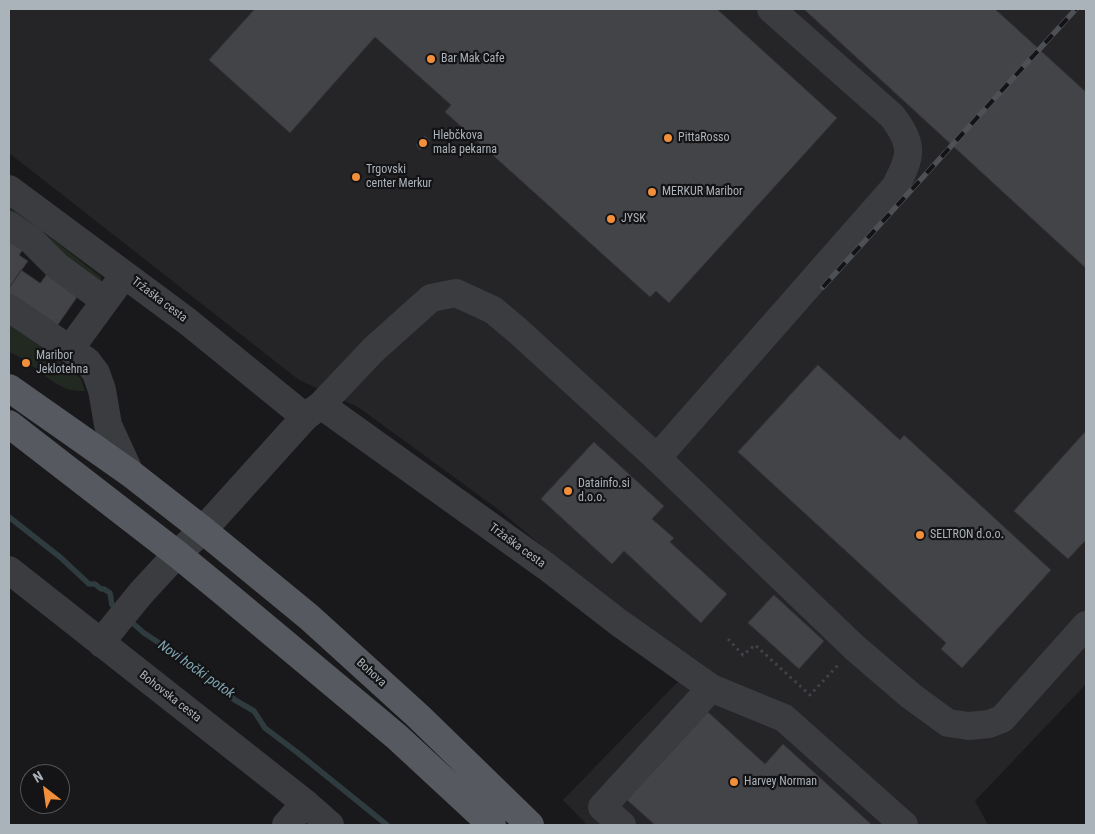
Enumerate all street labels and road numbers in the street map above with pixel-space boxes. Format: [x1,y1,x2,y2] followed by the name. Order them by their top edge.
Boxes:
[128,274,190,326] street label: Tržaška cesta
[486,521,548,571] street label: Tržaška cesta
[353,656,389,690] street label: Bohova
[136,668,204,726] street label: Bohovska cesta

